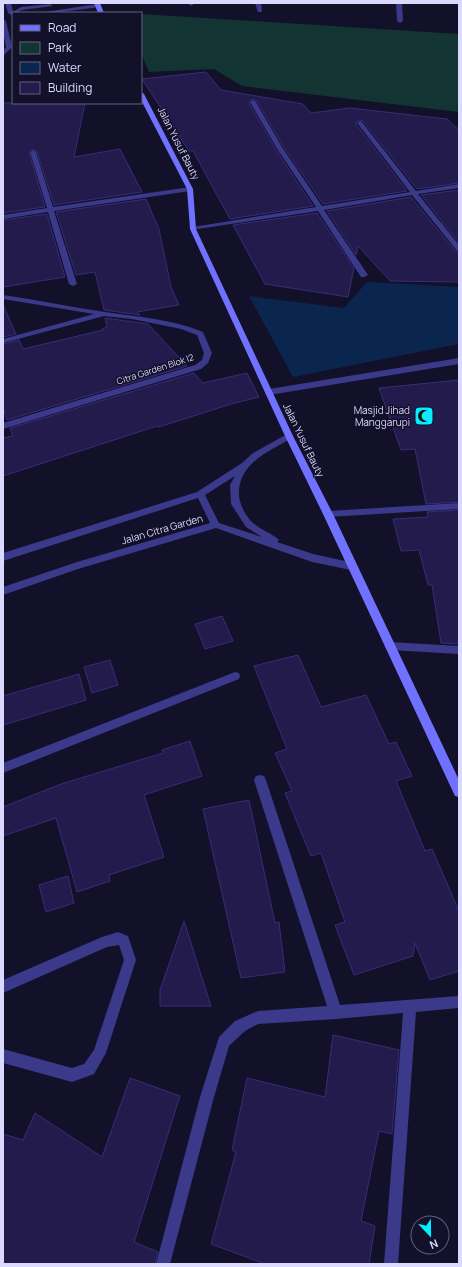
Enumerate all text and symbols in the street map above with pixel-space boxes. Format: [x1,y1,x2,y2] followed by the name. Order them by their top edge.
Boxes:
[12,12,142,104] legend
[48,19,76,36] text: Road
[48,39,73,56] text: Park
[48,59,82,76] text: Water
[48,79,92,96] text: Building
[154,104,204,183] street label: Jalan Yusuf Bauty
[115,350,195,388] street label: Citra Garden Blok I2
[280,401,328,480] street label: Jalan Yusuf Bauty
[354,403,410,429] place label: Masjid Jihad Manggarupi
[413,405,435,427] mosque icon: Masjid Jihad Manggarupi
[120,511,204,547] street label: Jalan Citra Garden
[410,1215,450,1255] north arrow
[427,1236,440,1253] text: N

